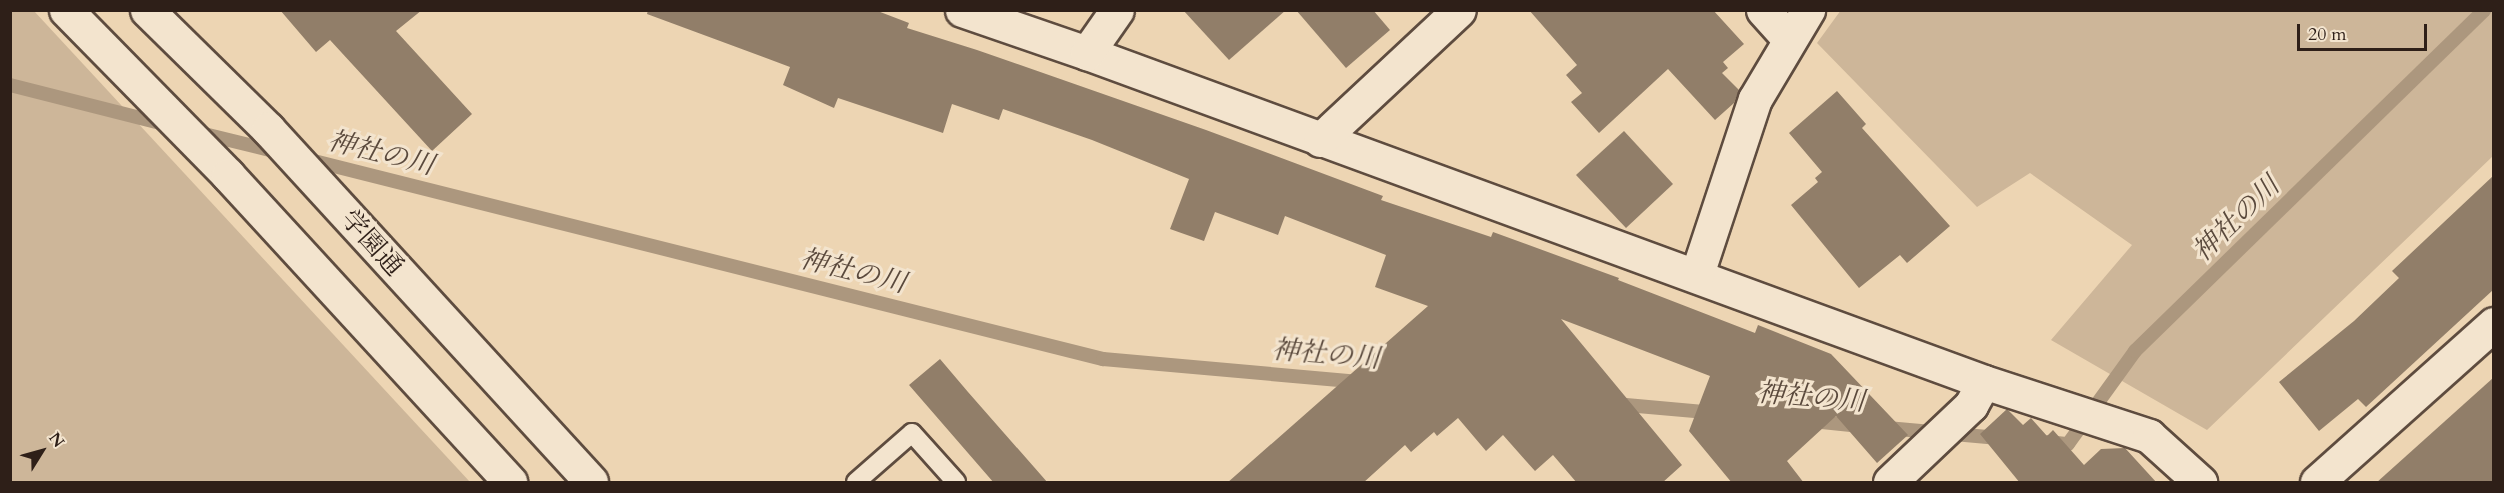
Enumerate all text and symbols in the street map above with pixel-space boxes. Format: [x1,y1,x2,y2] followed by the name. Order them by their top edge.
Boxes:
[2300,12,2430,50] scale bar
[2308,22,2347,47] text: 20 m
[325,124,437,182] water label: 神社の川
[2186,170,2286,268] water label: 神社の川
[334,204,410,282] street label: 学園通
[797,242,909,300] water label: 神社の川
[1271,333,1381,375] water label: 神社の川
[1756,376,1866,418] water label: 神社の川
[12,421,72,481] north arrow
[43,428,69,452] text: N

